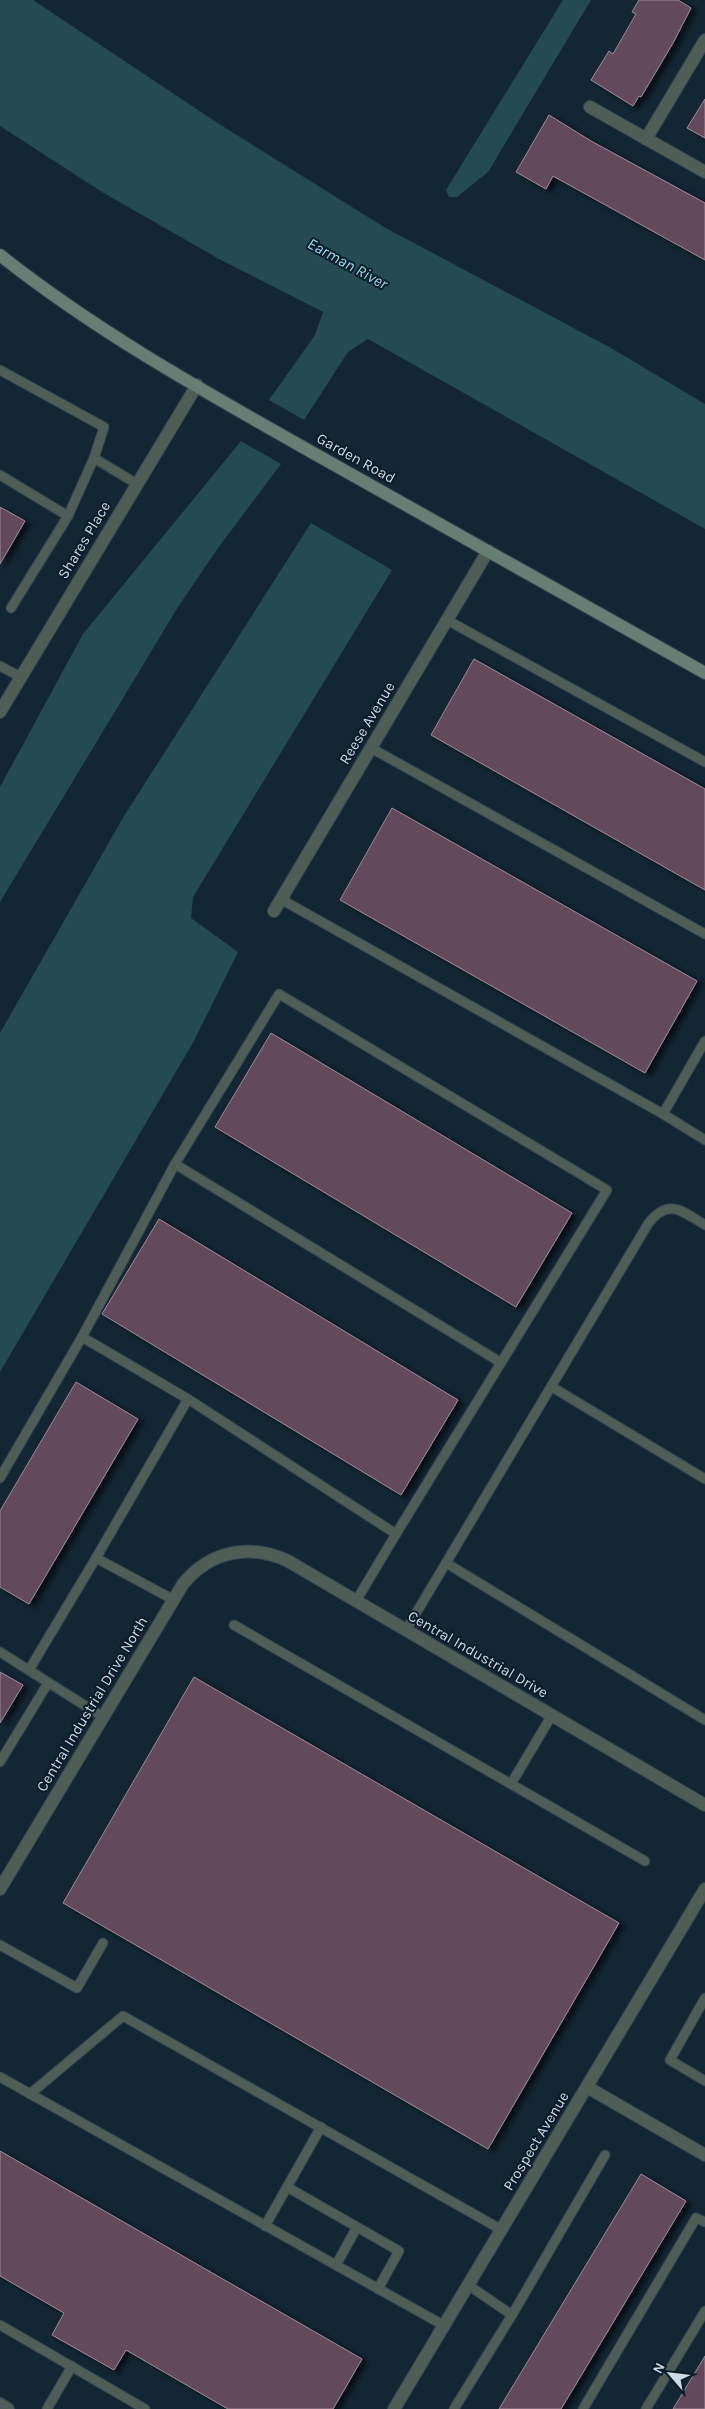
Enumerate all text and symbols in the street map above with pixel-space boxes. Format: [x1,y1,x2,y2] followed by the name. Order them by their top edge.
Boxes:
[304,234,392,293] water label: Earman River
[314,429,398,487] street label: Garden Road
[54,498,114,582] street label: Shares Place
[335,678,399,768] street label: Reese Avenue
[405,1607,551,1701] street label: Central Industrial Drive
[33,1613,151,1795] street label: Central Industrial Drive North
[499,2088,573,2194] street label: Prospect Avenue
[645,2349,695,2399] north arrow
[649,2360,669,2377] text: N

